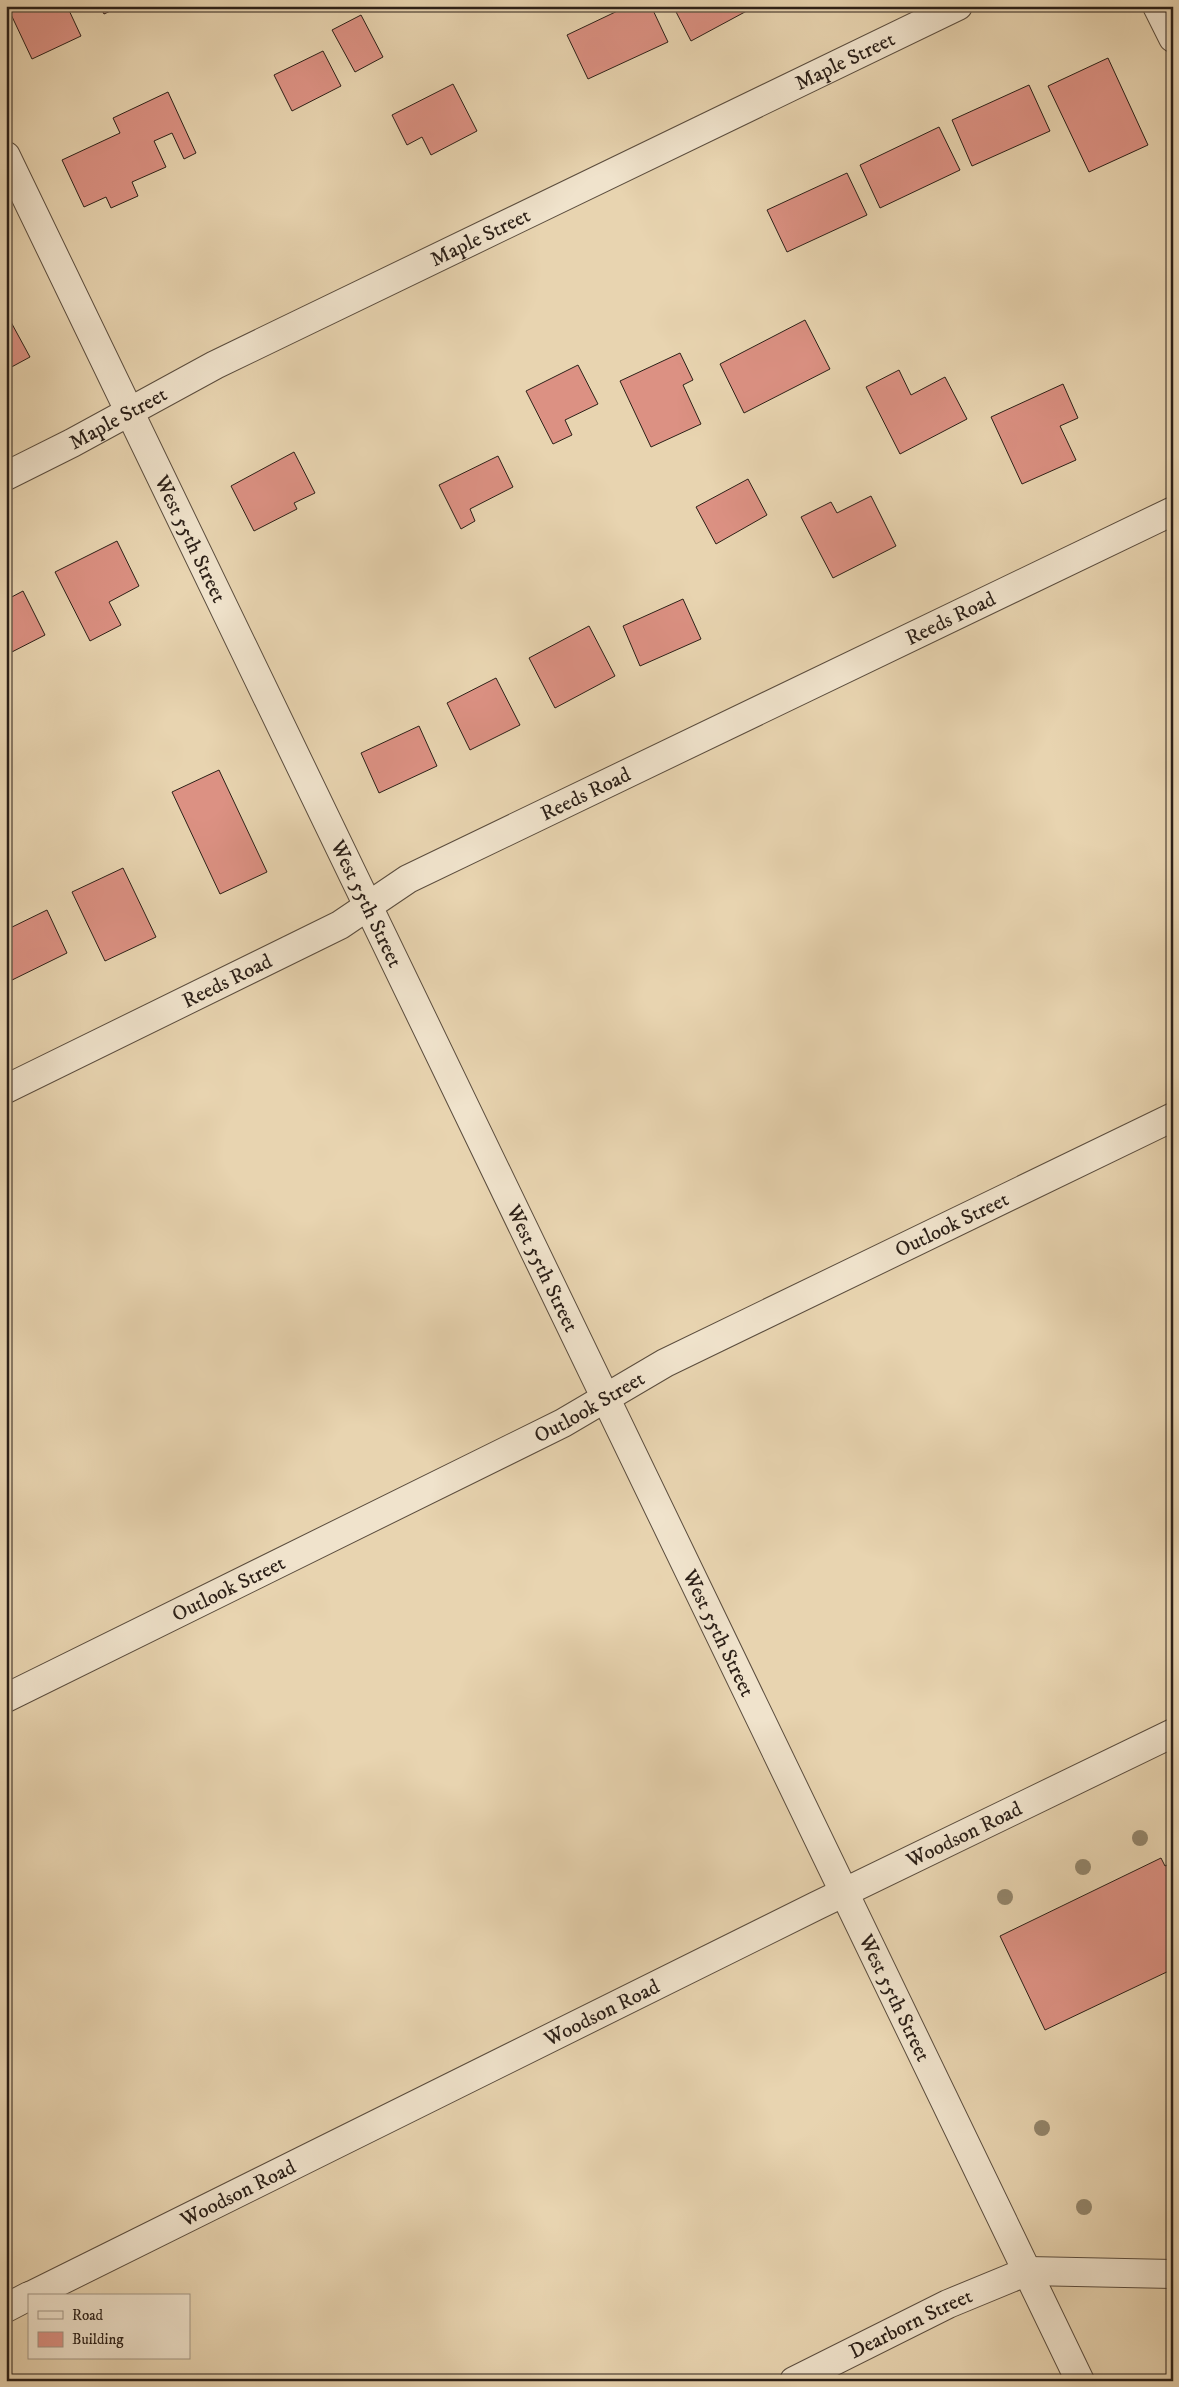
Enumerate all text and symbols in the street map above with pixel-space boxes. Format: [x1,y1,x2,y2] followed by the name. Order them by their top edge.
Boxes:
[791,26,900,97] street label: Maple Street
[426,203,535,273] street label: Maple Street
[65,382,172,456] street label: Maple Street
[148,470,232,607] street label: West 55th Street
[902,586,1000,652] street label: Reeds Road
[537,762,636,827] street label: Reeds Road
[324,835,408,972] street label: West 55th Street
[178,948,277,1014] street label: Reeds Road
[891,1186,1013,1264] street label: Outlook Street
[500,1200,584,1337] street label: West 55th Street
[530,1366,650,1449] street label: Outlook Street
[168,1550,290,1628] street label: Outlook Street
[676,1565,760,1701] street label: West 55th Street
[902,1796,1027,1875] street label: Woodson Road
[852,1929,936,2066] street label: West 55th Street
[539,1974,664,2053] street label: Woodson Road
[175,2154,301,2234] street label: Woodson Road
[845,2283,977,2365] street label: Dearborn Street
[28,2294,190,2360] legend
[72,2306,104,2325] text: Road
[72,2330,124,2349] text: Building

